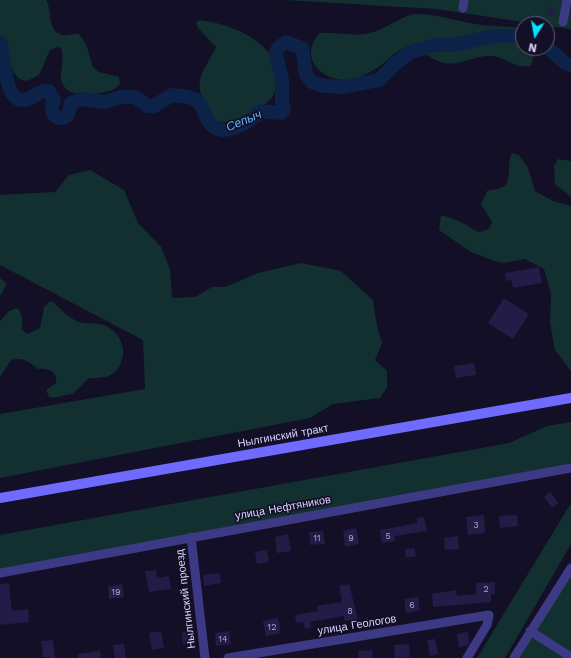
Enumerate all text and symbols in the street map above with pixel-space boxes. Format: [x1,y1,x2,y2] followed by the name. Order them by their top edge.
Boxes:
[515,16,555,56] north arrow
[528,40,538,54] text: N
[224,107,264,135] water label: Сепыч
[237,422,329,450] street label: Нылгинский тракт
[234,493,332,523] street label: улица Нефтяников
[473,520,479,530] house number: 3
[385,531,391,541] house number: 5
[313,533,321,543] house number: 11
[348,533,354,543] house number: 9
[173,548,199,650] street label: Нылгинский проезд
[483,584,489,594] house number: 2
[111,587,121,597] house number: 19
[409,600,415,610] house number: 6
[347,606,353,616] house number: 8
[317,612,397,638] street label: улица Геологов
[268,622,276,632] house number: 12
[218,634,228,644] house number: 14

